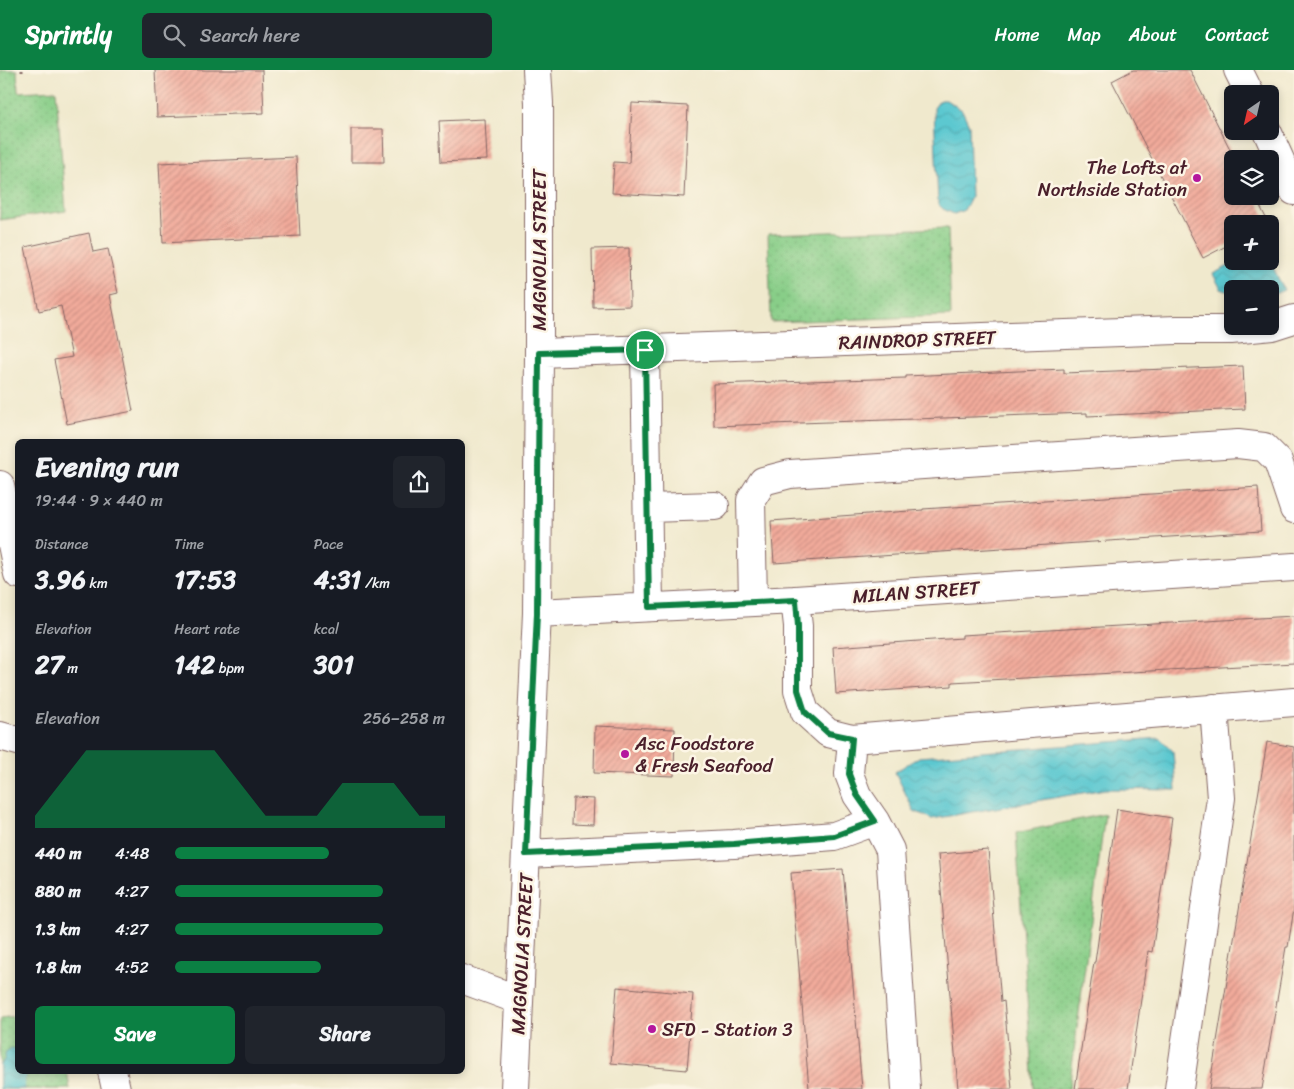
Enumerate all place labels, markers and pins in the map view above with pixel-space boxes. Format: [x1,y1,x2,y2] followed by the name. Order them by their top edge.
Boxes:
[1038,151,1188,206] place label: The Lofts at Northside Station
[1191,172,1203,184] marker: The Lofts at Northside Station
[624,329,666,371] pin
[634,727,773,782] place label: Asc Foodstore & Fresh Seafood
[619,748,631,760] marker: Asc Foodstore & Fresh Seafood
[662,1013,793,1046] place label: SFD - Station 3
[646,1023,658,1035] marker: SFD - Station 3

